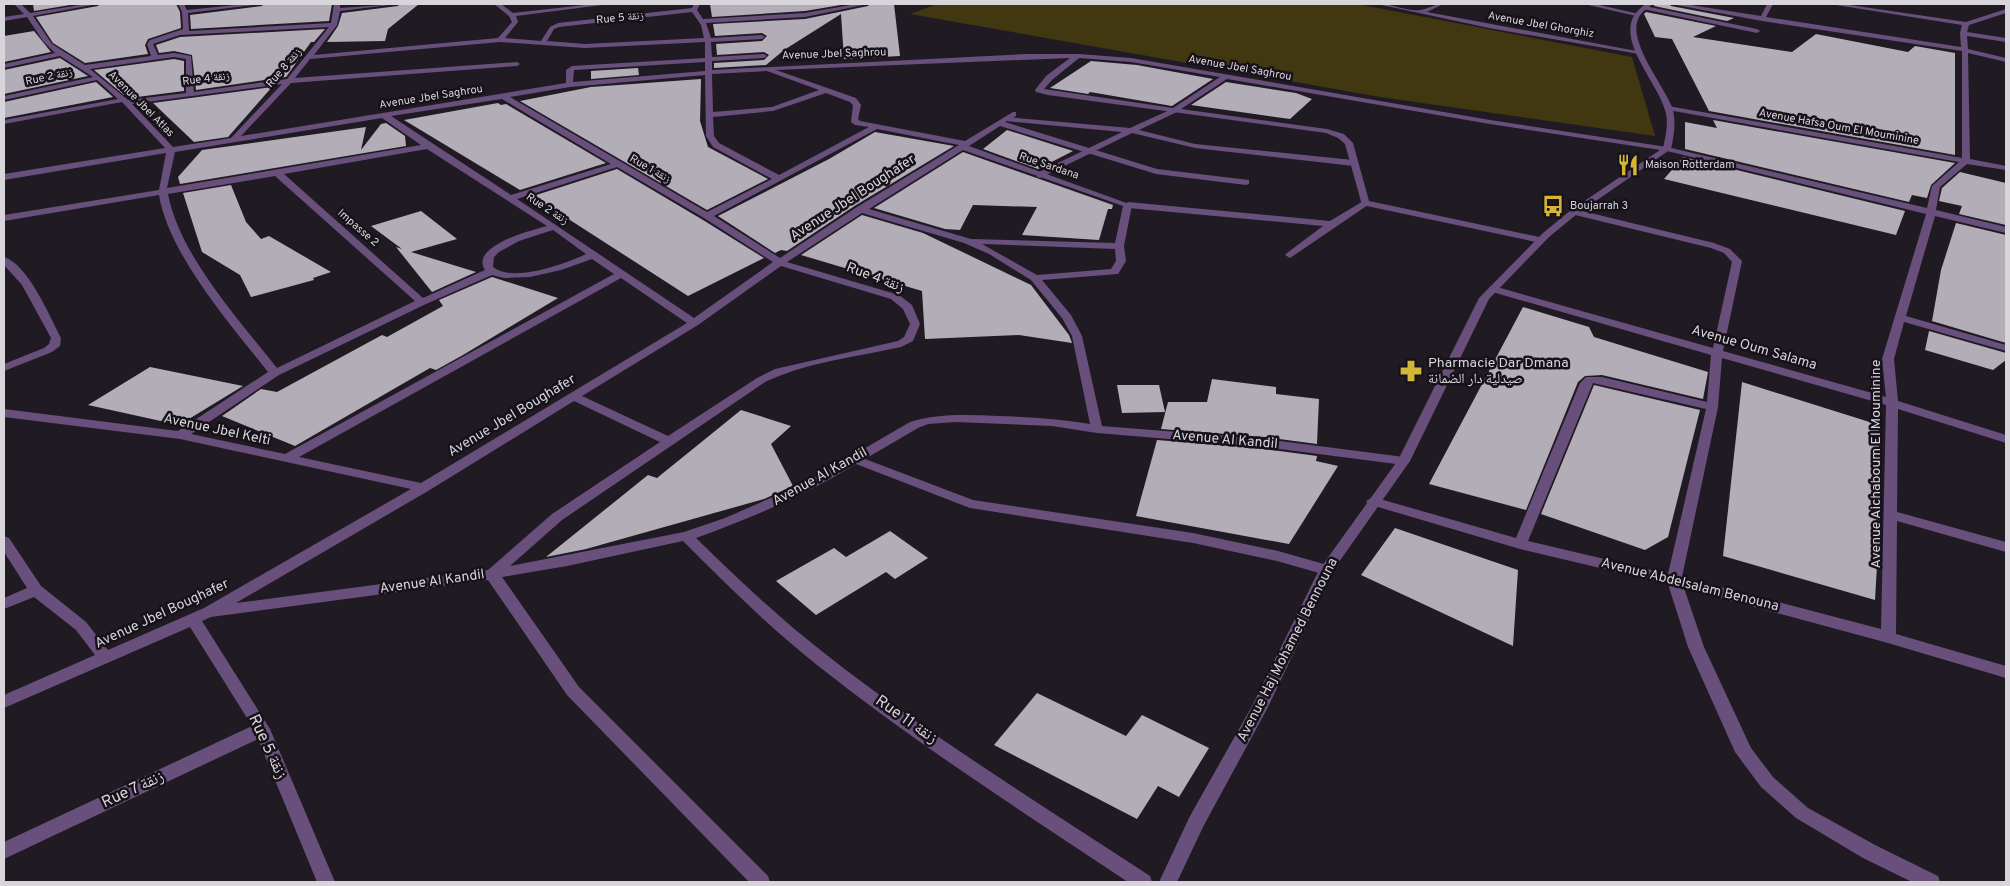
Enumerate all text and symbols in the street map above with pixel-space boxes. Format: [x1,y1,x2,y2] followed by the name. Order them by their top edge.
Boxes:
[596,9,644,27] street label: Rue 5 زنقة
[1487,9,1595,41] street label: Avenue Jbel Ghorghiz
[263,45,305,91] street label: Rue 8 زنقة
[782,45,886,63] street label: Avenue Jbel Saghrou
[1187,52,1293,84] street label: Avenue Jbel Saghrou
[24,65,74,89] street label: Rue 2 زنقة
[105,68,177,140] street label: Avenue Jbel Atlas
[181,69,231,89] street label: Rue 4 زنقة
[378,82,484,112] street label: Avenue Jbel Saghrou
[1758,106,1920,148] street label: Avenue Hafsa Oum El Mouminine
[1017,149,1081,183] street label: Rue Sardana
[787,151,919,245] street label: Avenue Jbel Boughafer
[627,152,673,186] street label: Rue 1 زنقة
[1615,152,1641,178] restaurant icon: Maison Rotterdam
[1645,158,1735,172] place label: Maison Rotterdam
[523,190,571,228] street label: Rue 2 زنقة
[1540,193,1566,219] bus stop icon: Boujarrah 3
[1570,199,1628,213] place label: Boujarrah 3
[334,206,382,250] street label: Impasse 2
[844,259,906,297] street label: Rue 4 زنقة
[1689,322,1819,374] street label: Avenue Oum Salama
[1428,355,1569,388] place label: Pharmacie Dar Dmana صيدلية دار الضمانة
[1398,358,1424,384] pharmacy icon: Pharmacie Dar Dmana صيدلية دار الضمانة
[1868,360,1885,568] street label: Avenue Aichaboum El Mouminine
[445,371,579,461] street label: Avenue Jbel Boughafer
[162,410,272,450] street label: Avenue Jbel Kelti
[1172,427,1278,453] street label: Avenue Al Kandil
[770,444,870,510] street label: Avenue Al Kandil
[1234,555,1342,745] street label: Avenue Haj Mohamed Bennouna
[1599,555,1781,615] street label: Avenue Abdelsalam Benouna
[378,566,486,598] street label: Avenue Al Kandil
[92,575,232,653] street label: Avenue Jbel Boughafer
[871,691,941,749] street label: Rue 11 زنقة
[243,711,291,783] street label: Rue 5 زنقة
[99,767,167,813] street label: Rue 7 زنقة

